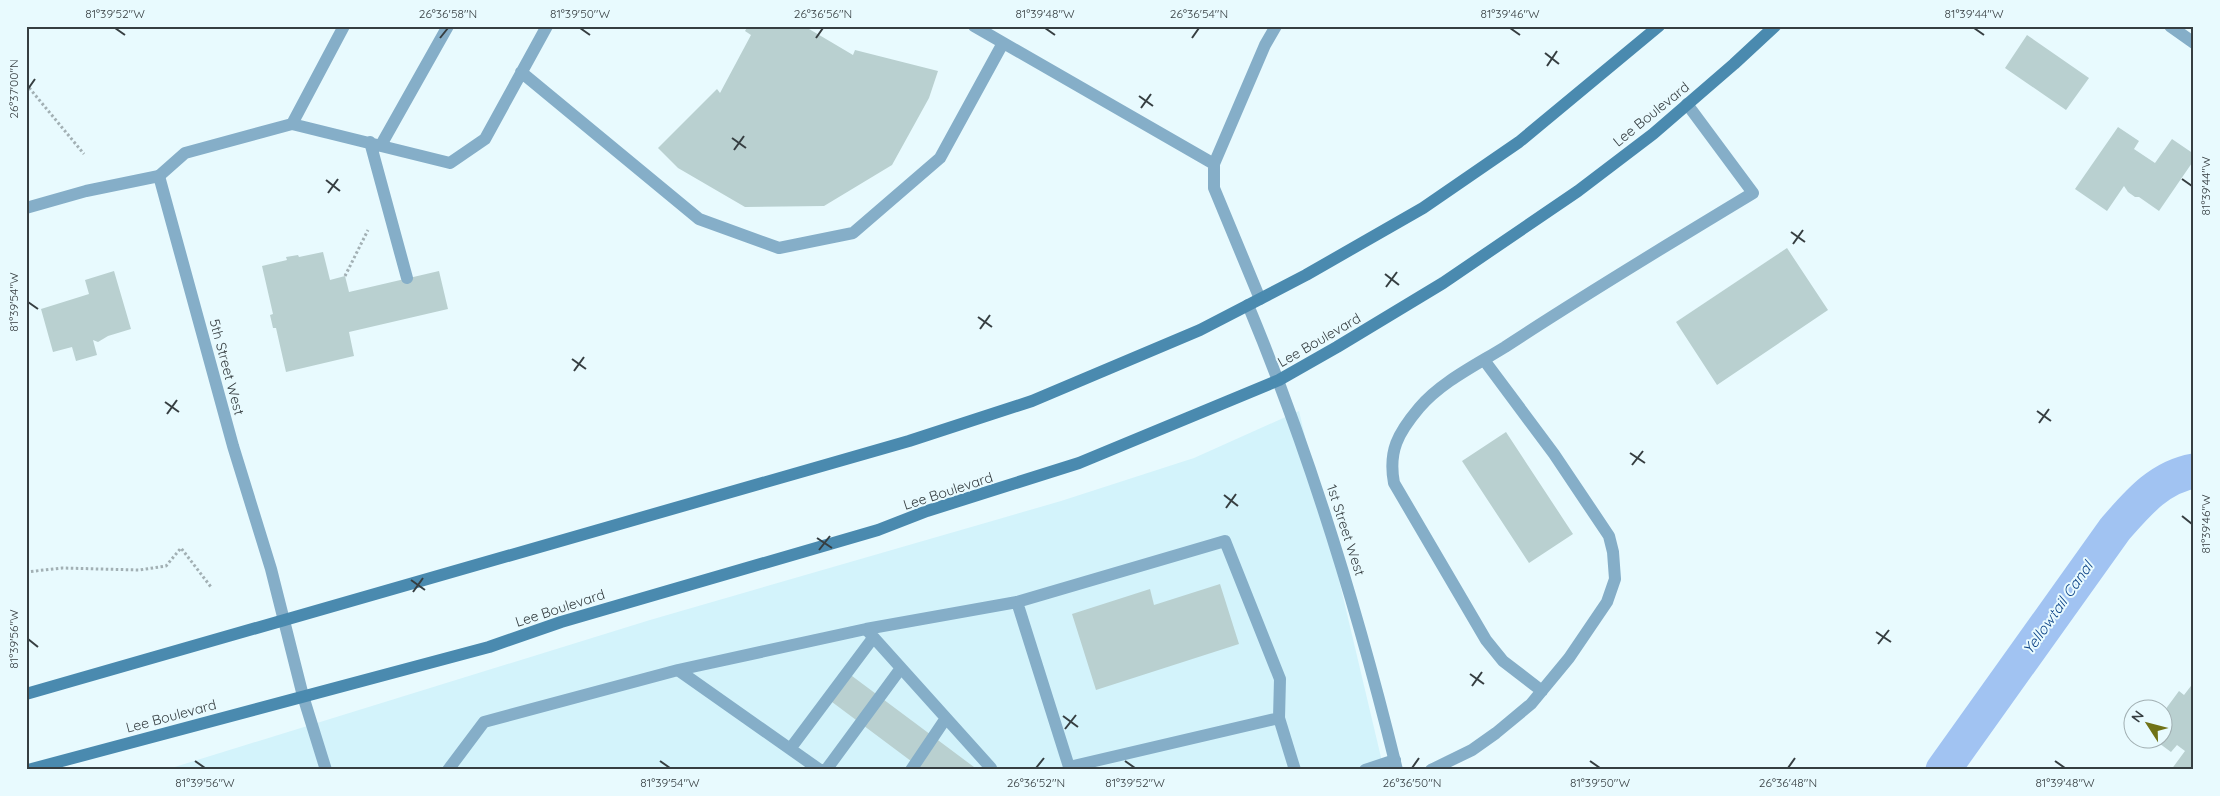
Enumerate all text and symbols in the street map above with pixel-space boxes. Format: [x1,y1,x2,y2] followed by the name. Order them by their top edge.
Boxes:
[85,6,145,21] text: 81°39'52"W
[419,6,477,21] text: 26°36'58"N
[550,6,610,21] text: 81°39'50"W
[794,6,852,21] text: 26°36'56"N
[1015,6,1075,21] text: 81°39'48"W
[1170,6,1228,21] text: 26°36'54"N
[1480,6,1540,21] text: 81°39'46"W
[1944,6,2004,21] text: 81°39'44"W
[6,59,21,119] text: 26°37'00"N
[1609,78,1693,150] street label: Lee Boulevard
[2198,156,2213,216] text: 81°39'44"W
[6,272,21,332] text: 81°39'54"W
[1274,309,1364,371] street label: Lee Boulevard
[206,317,249,417] street label: 5th Street West
[901,468,995,514] street label: Lee Boulevard
[1323,482,1369,578] street label: 1st Street West
[2198,494,2213,554] text: 81°39'46"W
[2019,556,2098,658] water label: Yellowtail Canal
[513,585,607,631] street label: Lee Boulevard
[6,609,21,669] text: 81°39'56"W
[124,695,218,737] street label: Lee Boulevard
[2122,698,2172,748] north arrow
[2127,707,2148,726] text: N
[175,775,235,790] text: 81°39'56"W
[640,775,700,790] text: 81°39'54"W
[1007,775,1065,790] text: 26°36'52"N
[1105,775,1165,790] text: 81°39'52"W
[1382,775,1442,790] text: 26°36'50"N
[1570,775,1630,790] text: 81°39'50"W
[1759,775,1817,790] text: 26°36'48"N
[2035,775,2095,790] text: 81°39'48"W

